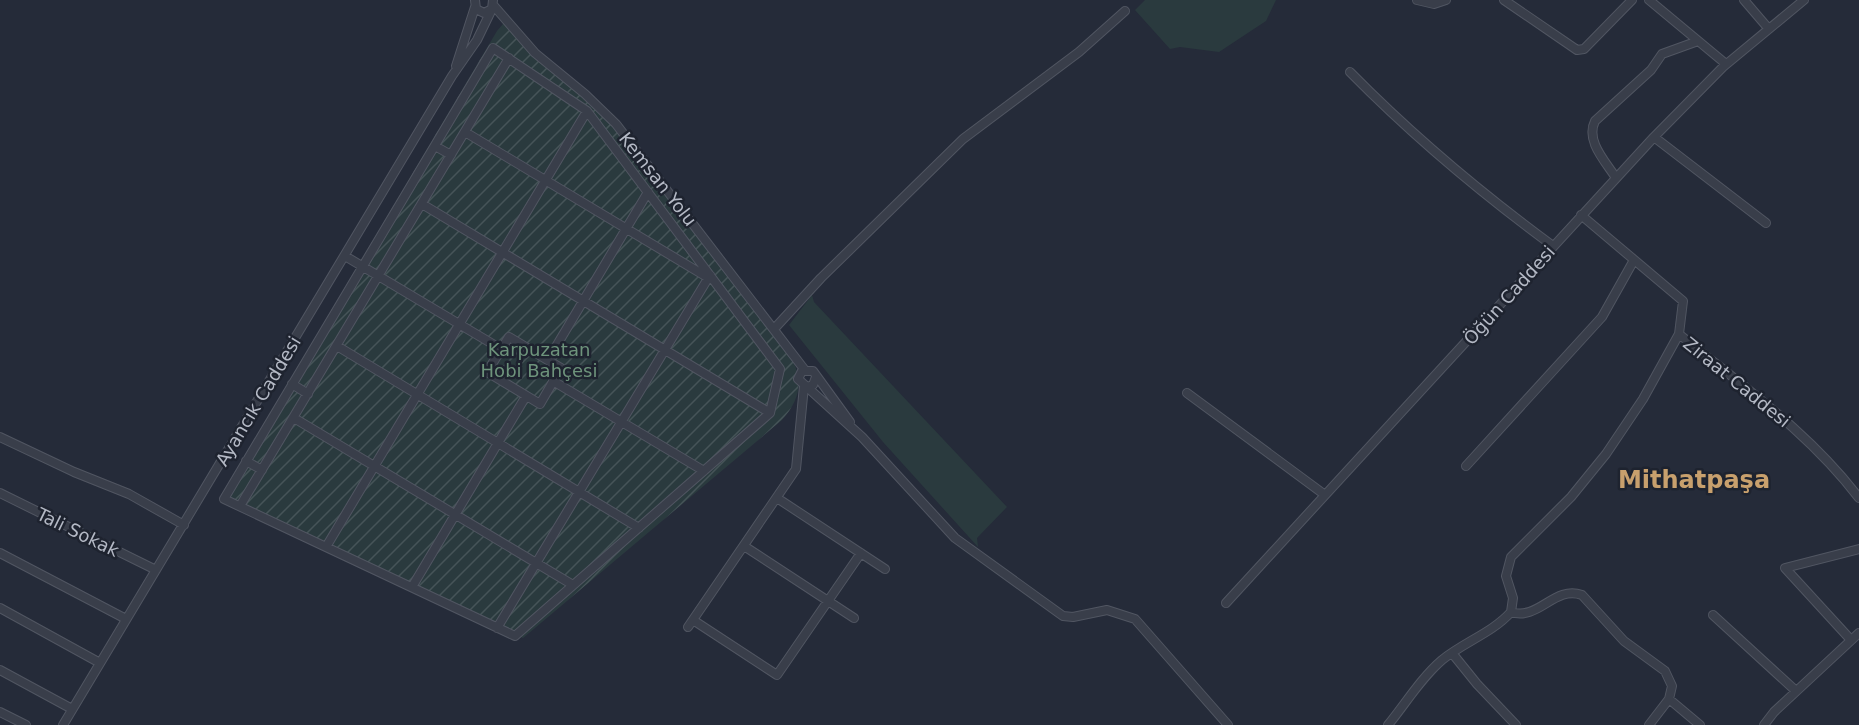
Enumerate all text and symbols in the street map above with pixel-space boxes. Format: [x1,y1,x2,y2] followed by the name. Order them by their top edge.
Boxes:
[615,128,701,230] street label: Kemsan Yolu
[1459,241,1559,349] street label: Öğün Caddesi
[1679,332,1795,432] street label: Ziraat Caddesi
[211,333,305,469] street label: Ayancık Caddesi
[481,339,597,381] park label: Karpuzatan Hobi Bahçesi
[1618,466,1770,494] district label: Mithatpaşa
[33,503,123,561] street label: Tali Sokak

